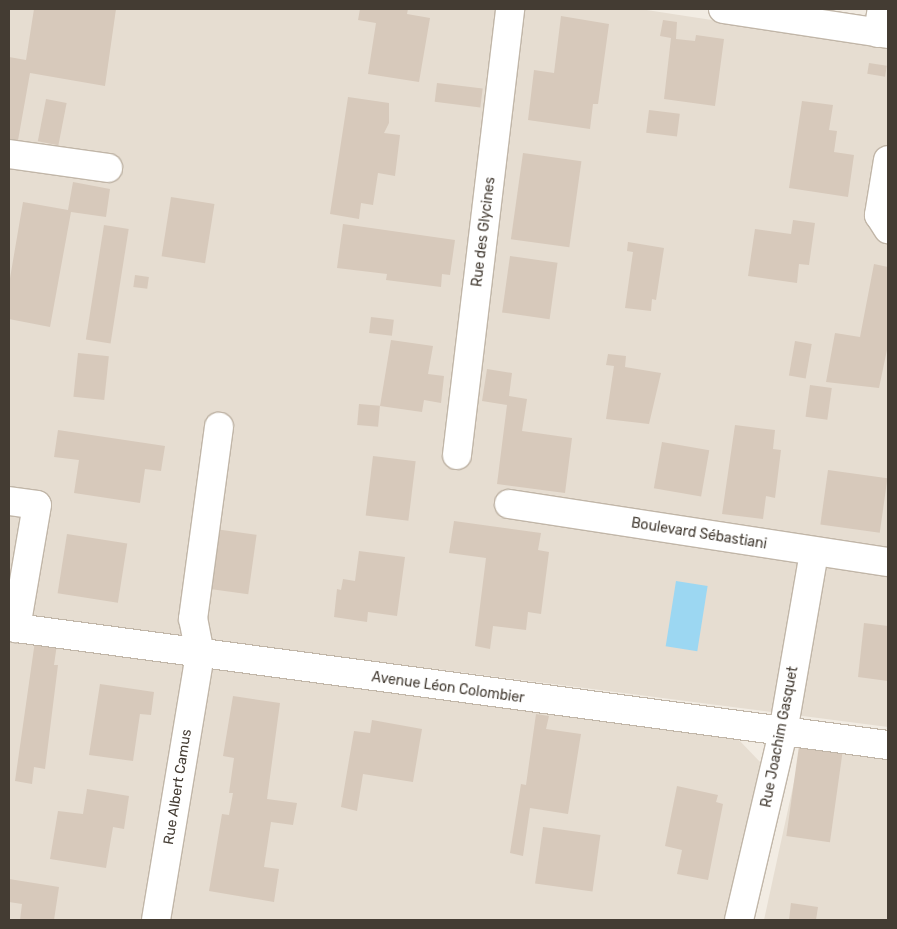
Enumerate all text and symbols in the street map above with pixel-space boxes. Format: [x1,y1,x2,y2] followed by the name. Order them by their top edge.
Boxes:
[469,176,499,288] street label: Rue des Glycines
[630,515,768,553] street label: Boulevard Sébastiani
[758,665,802,809] street label: Rue Joachim Gasquet
[371,669,525,707] street label: Avenue Léon Colombier
[161,728,195,846] street label: Rue Albert Camus

